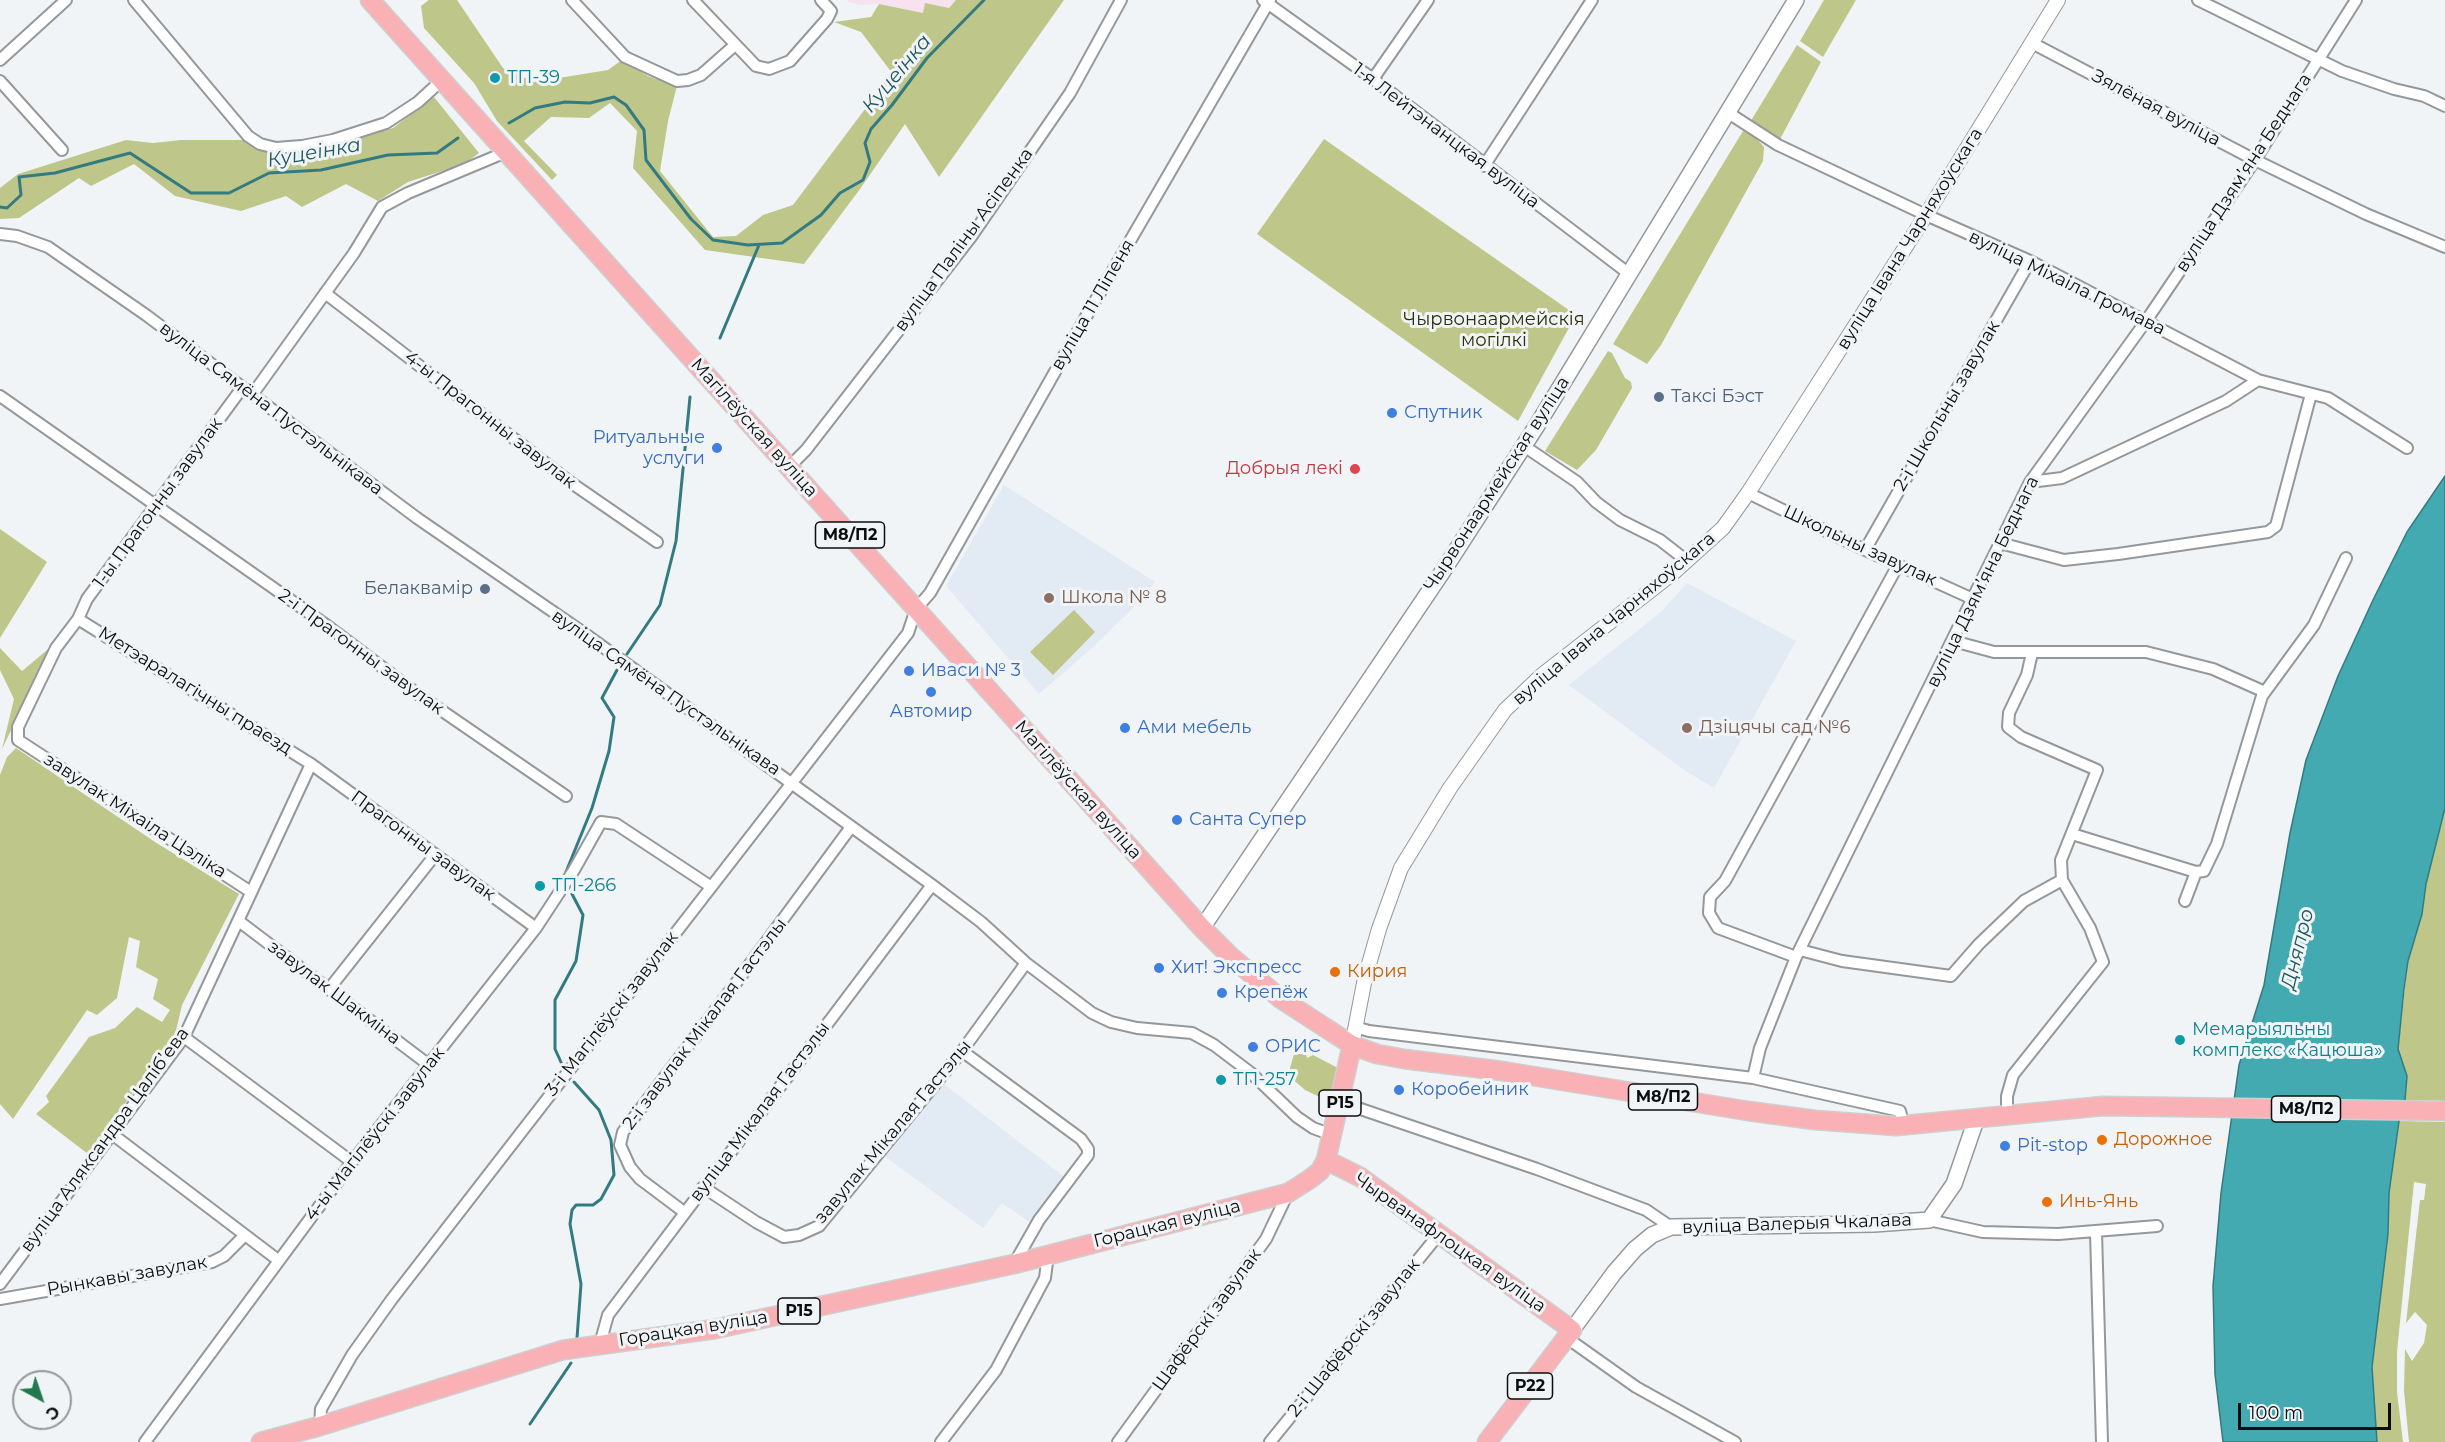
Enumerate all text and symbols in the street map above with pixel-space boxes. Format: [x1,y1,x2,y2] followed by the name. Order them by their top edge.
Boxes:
[857,30,937,118] water label: Куцеінка
[1348,59,1544,213] street label: 1-я Лейтэнанцкая вуліца
[2088,65,2224,151] street label: Зялёная вуліца
[507,67,560,89] place label: ТП-39
[2172,70,2316,276] street label: вуліца Дзямʼяна Беднага
[488,71,502,85] marker: ТП-39
[1833,124,1987,354] street label: вуліца Івана Чарняхоўскага
[265,133,363,173] water label: Куцеінка
[890,144,1038,336] street label: вуліца Паліны Асіпенка
[1965,226,2169,340] street label: вуліца Міхаіла Громава
[1047,236,1139,374] street label: вуліца 11 Ліпеня
[1403,309,1585,352] park label: Чырвонаармейскія могілкі
[1889,317,2005,495] street label: 2-і Школьны завулак
[155,318,387,500] street label: вуліца Сямёна Пустэльнікава
[400,346,580,494] street label: 4-ы Прагонны завулак
[686,354,822,502] street label: Магілёўская вуліца
[1420,373,1574,595] street label: Чырвонаармейская вуліца
[1671,386,1763,408] place label: Таксі Бэст
[1652,390,1666,404] marker: Таксі Бэст
[1404,402,1483,424] place label: Спутник
[1385,406,1399,420] marker: Спутник
[89,413,227,593] street label: 1-ы Прагонны завулак
[593,427,705,470] place label: Ритуальные услуги
[710,441,724,455] marker: Ритуальные услуги
[1226,458,1343,480] place label: Добрыя лекі
[1348,462,1362,476] marker: Добрыя лекі
[1922,473,2044,691] street label: вуліца Дзямʼяна Беднага
[1780,501,1940,591] street label: Школьны завулак
[816,522,884,548] road number: М8/П2
[1508,528,1720,710] street label: вуліца Івана Чарняхоўскага
[364,578,473,600] place label: Белаквамір
[478,582,492,596] marker: Белаквамір
[274,585,448,719] street label: 2-і Прагонны завулак
[1061,587,1167,609] place label: Школа № 8
[1042,591,1056,605] marker: Школа № 8
[547,605,785,781] street label: вуліца Сямёна Пустэльнікава
[94,622,296,760] street label: Метэаралагічны праезд
[921,660,1021,682] place label: Иваси № 3
[902,664,916,678] marker: Иваси № 3
[924,685,938,699] marker: Автомир
[890,701,972,723] place label: Автомир
[1010,716,1146,864] street label: Магілёўская вуліца
[1137,717,1251,739] place label: Ами мебель
[1699,717,1850,739] place label: Дзіцячы сад №6
[1118,721,1132,735] marker: Ами мебель
[1680,721,1694,735] marker: Дзіцячы сад №6
[40,749,230,883] street label: завулак Міхаіла Цэліка
[347,786,499,906] street label: Прагонны завулак
[1189,809,1307,831] place label: Санта Супер
[1170,813,1184,827] marker: Санта Супер
[552,875,616,897] place label: ТП-266
[533,879,547,893] marker: ТП-266
[2276,907,2320,991] water label: Дняпро
[618,914,792,1134] street label: 2-і завулак Мікалая Гастэлы
[541,927,683,1101] street label: 3-і Магілёўскі завулак
[264,936,404,1050] street label: завулак Шакміна
[1171,957,1302,979] place label: Хит! Экспресс
[1152,961,1166,975] marker: Хит! Экспресс
[1347,961,1407,983] place label: Кирия
[1328,965,1342,979] marker: Кирия
[1234,982,1308,1004] place label: Крепёж
[1215,986,1229,1000] marker: Крепёж
[685,1018,835,1206] street label: вуліца Мікалая Гастэлы
[2192,1019,2383,1062] place label: Мемарыяльны комплекс «Кацюша»
[16,1024,194,1256] street label: вуліца Аляксандра Цалібʼева
[2173,1033,2187,1047] marker: Мемарыяльны комплекс «Кацюша»
[810,1036,976,1228] street label: завулак Мікалая Гастэлы
[1265,1036,1321,1058] place label: ОРИС
[1246,1040,1260,1054] marker: ОРИС
[300,1043,450,1225] street label: 4-ы Магілёўскі завулак
[1233,1069,1296,1091] place label: ТП-257
[1214,1073,1228,1087] marker: ТП-257
[1411,1079,1529,1101] place label: Коробейник
[1392,1083,1406,1097] marker: Коробейник
[1628,1084,1698,1110] road number: М8/П2
[1319,1090,1361,1116] road number: Р15
[2272,1096,2340,1122] road number: М8/П2
[2114,1129,2213,1151] place label: Дорожное
[2095,1133,2109,1147] marker: Дорожное
[2017,1135,2088,1157] place label: Pit-stop
[1998,1139,2012,1153] marker: Pit-stop
[1350,1169,1550,1317] street label: Чырванафлоцкая вуліца
[2059,1191,2138,1213] place label: Инь-Янь
[1091,1195,1243,1253] street label: Горацкая вуліца
[2040,1195,2054,1209] marker: Инь-Янь
[1682,1209,1912,1239] street label: вуліца Валерыя Чкалава
[1148,1244,1266,1396] street label: Шафёрскі завулак
[45,1251,209,1301] street label: Рынкавы завулак
[1283,1254,1425,1422] street label: 2-і Шафёрскі завулак
[778,1298,820,1324] road number: Р15
[617,1307,769,1351] street label: Горацкая вуліца
[12,1370,72,1430] north arrow
[1508,1373,1552,1399] road number: Р22
[2241,1391,2394,1429] scale bar
[42,1402,63,1424] text: С
[2249,1402,2303,1424] text: 100 m

